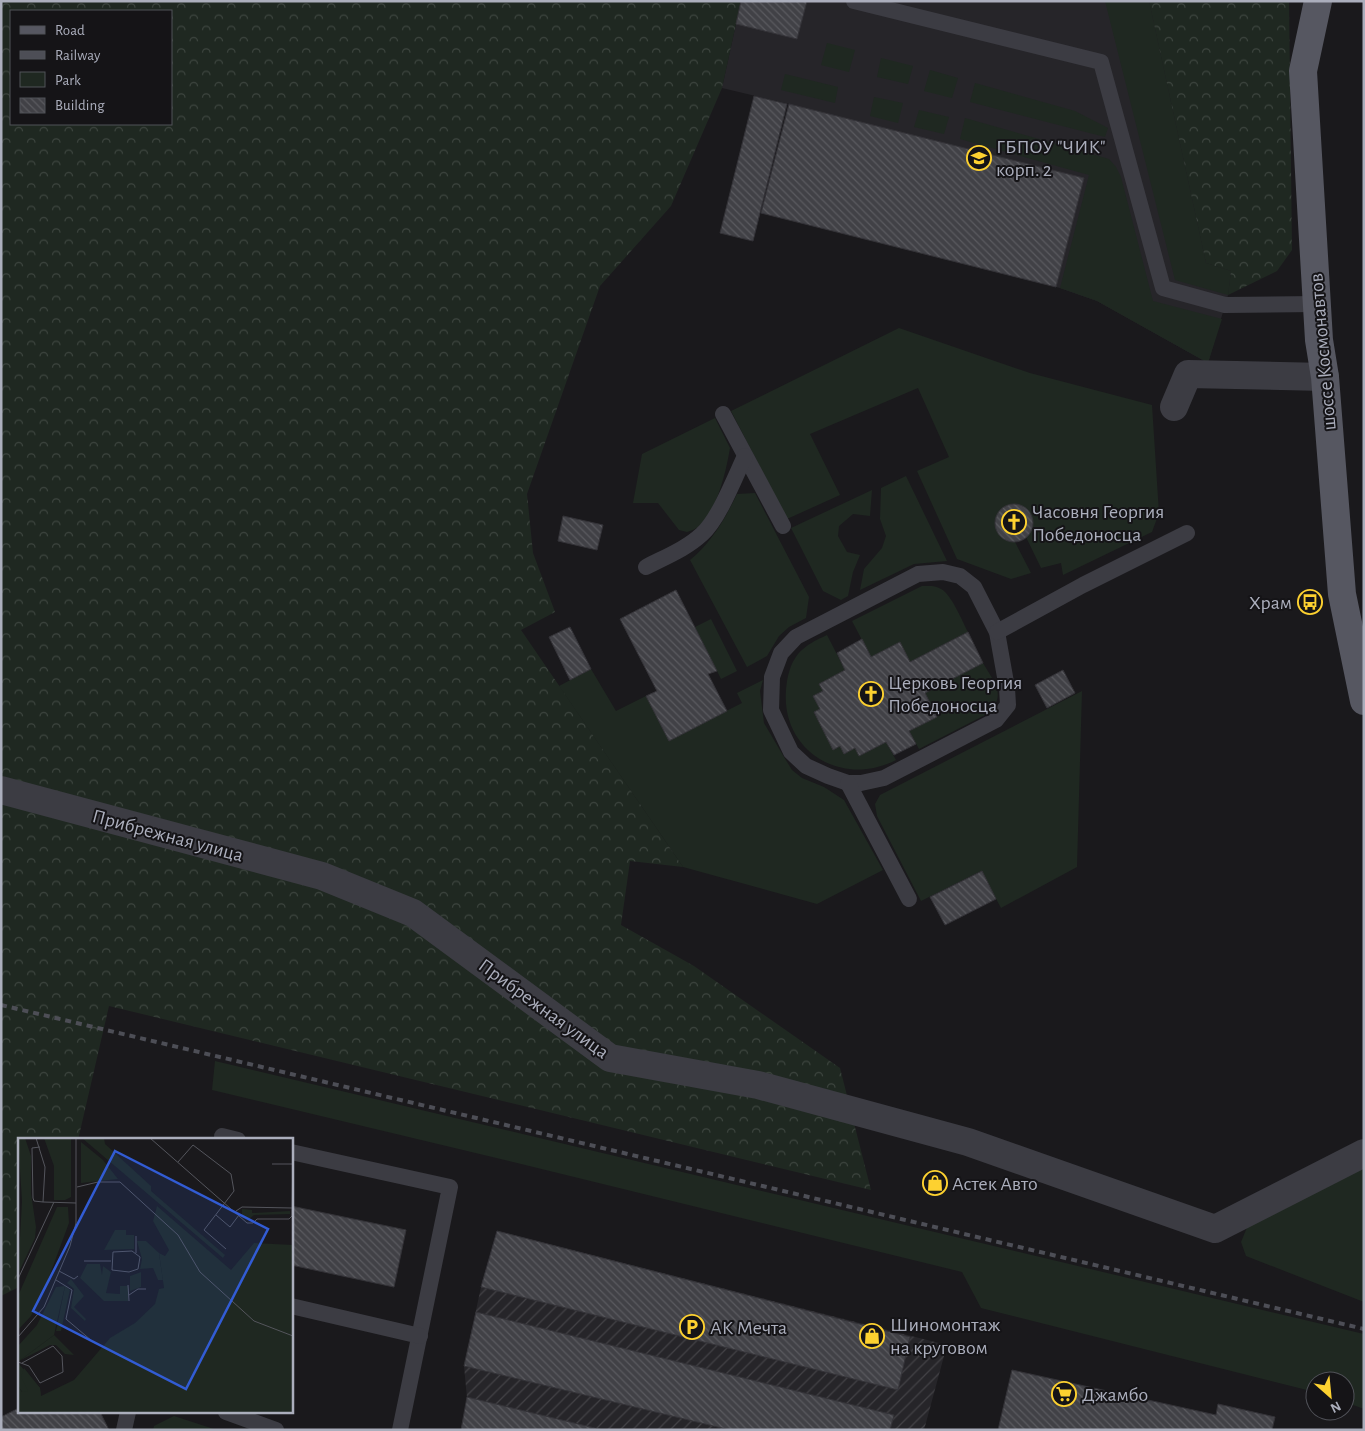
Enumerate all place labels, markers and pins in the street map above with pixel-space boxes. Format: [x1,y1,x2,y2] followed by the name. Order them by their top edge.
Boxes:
[996,137,1106,180] place label: ГБПОУ "ЧИК" корп. 2
[966,145,992,171] school or university icon: ГБПОУ "ЧИК" корп. 2
[1032,502,1164,545] place label: Часовня Георгия Победоносца
[1001,509,1027,535] church icon: Часовня Георгия Победоносца
[1297,589,1323,615] bus stop icon: Храм
[1249,593,1292,613] place label: Храм
[888,673,1022,716] place label: Церковь Георгия Победоносца
[858,681,884,707] church icon: Церковь Георгия Победоносца
[922,1170,948,1196] shop icon: Астек Авто
[952,1174,1038,1194] place label: Астек Авто
[679,1314,705,1340] parking icon: АК Мечта
[890,1315,1001,1358] place label: Шиномонтаж на круговом
[710,1318,787,1338] place label: АК Мечта
[859,1323,885,1349] shop icon: Шиномонтаж на круговом
[1051,1381,1077,1407] supermarket icon: Джамбо
[1082,1385,1148,1405] place label: Джамбо

